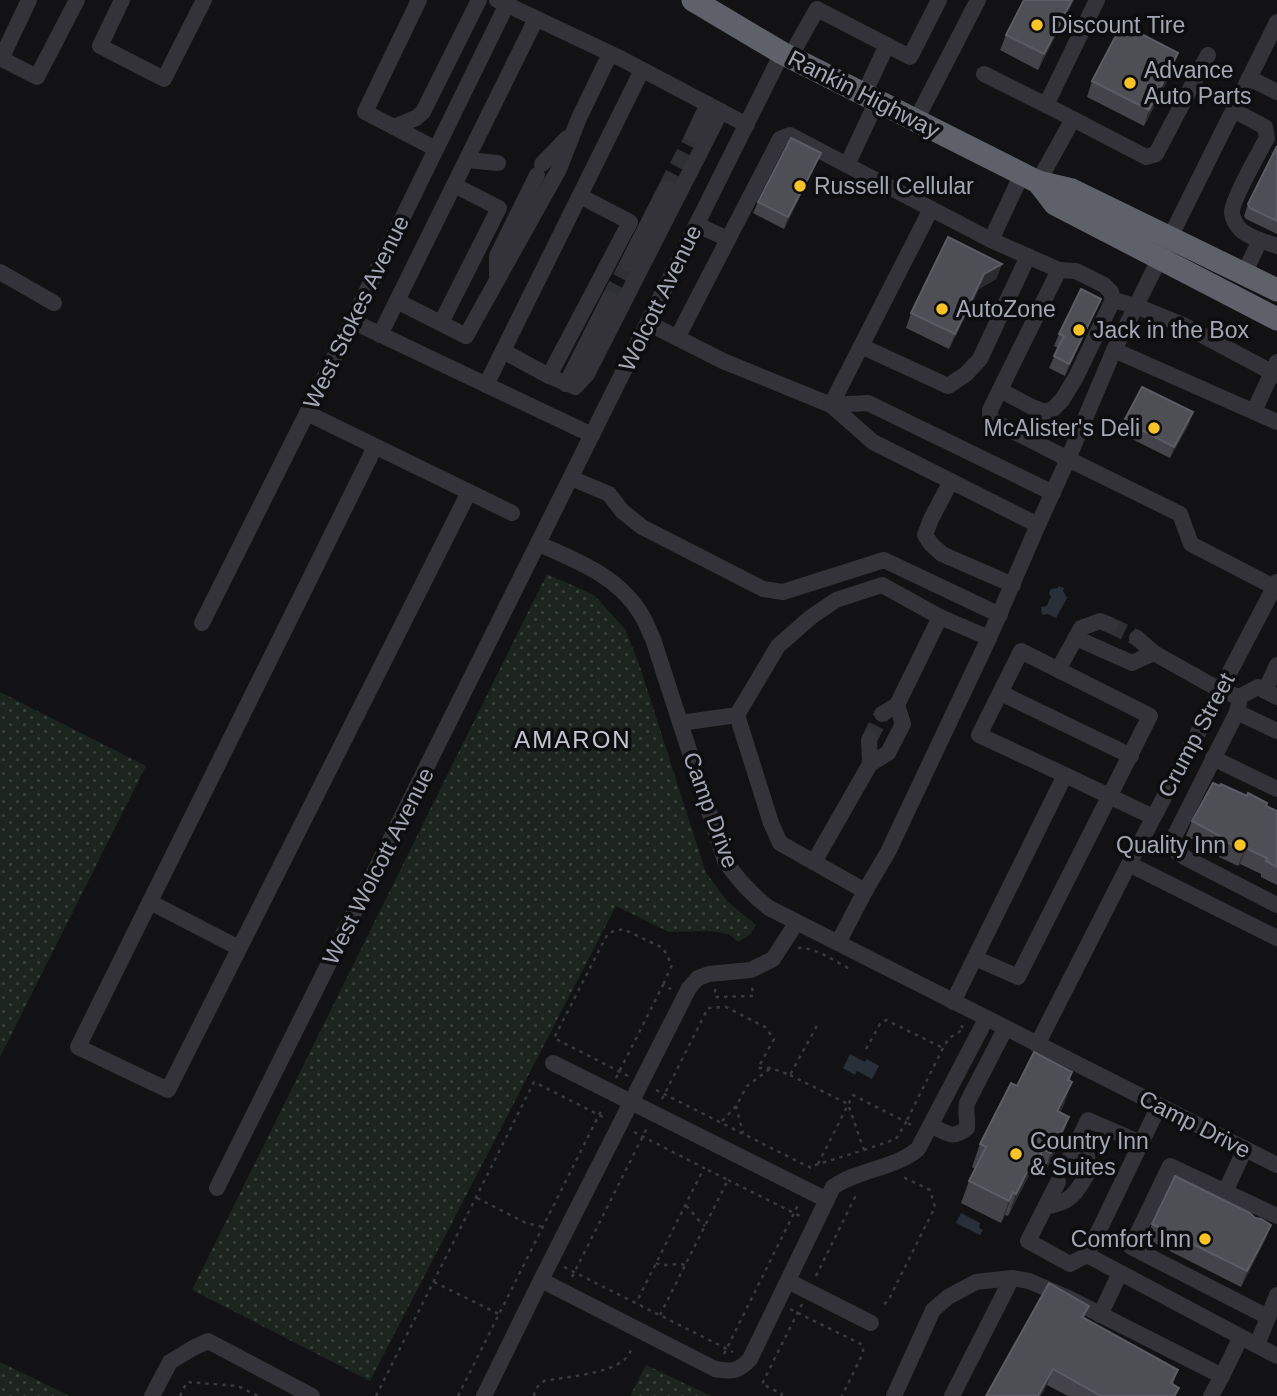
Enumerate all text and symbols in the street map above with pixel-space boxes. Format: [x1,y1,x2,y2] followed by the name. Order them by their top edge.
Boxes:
[1051,12,1185,38] place label: Discount Tire
[1029,17,1045,33] marker: Discount Tire
[784,45,944,144] street label: Rankin Highway
[1144,57,1251,109] place label: Advance Auto Parts
[1122,75,1138,91] marker: Advance Auto Parts
[814,173,974,199] place label: Russell Cellular
[792,178,808,194] marker: Russell Cellular
[298,211,414,413] street label: West Stokes Avenue
[613,221,707,375] street label: Wolcott Avenue
[956,296,1056,322] place label: AutoZone
[934,301,950,317] marker: AutoZone
[1093,317,1249,343] place label: Jack in the Box
[1071,322,1087,338] marker: Jack in the Box
[984,415,1140,441] place label: McAlister's Deli
[1146,420,1162,436] marker: McAlister's Deli
[1152,668,1240,801] street label: Crump Street
[514,726,632,753] district label: AMARON
[678,749,744,871] street label: Camp Drive
[317,763,439,969] street label: West Wolcott Avenue
[1116,832,1226,858] place label: Quality Inn
[1232,837,1248,853] marker: Quality Inn
[1135,1085,1255,1163] street label: Camp Drive
[1030,1128,1149,1180] place label: Country Inn & Suites
[1008,1146,1024,1162] marker: Country Inn & Suites
[1071,1226,1191,1252] place label: Comfort Inn
[1197,1231,1213,1247] marker: Comfort Inn

